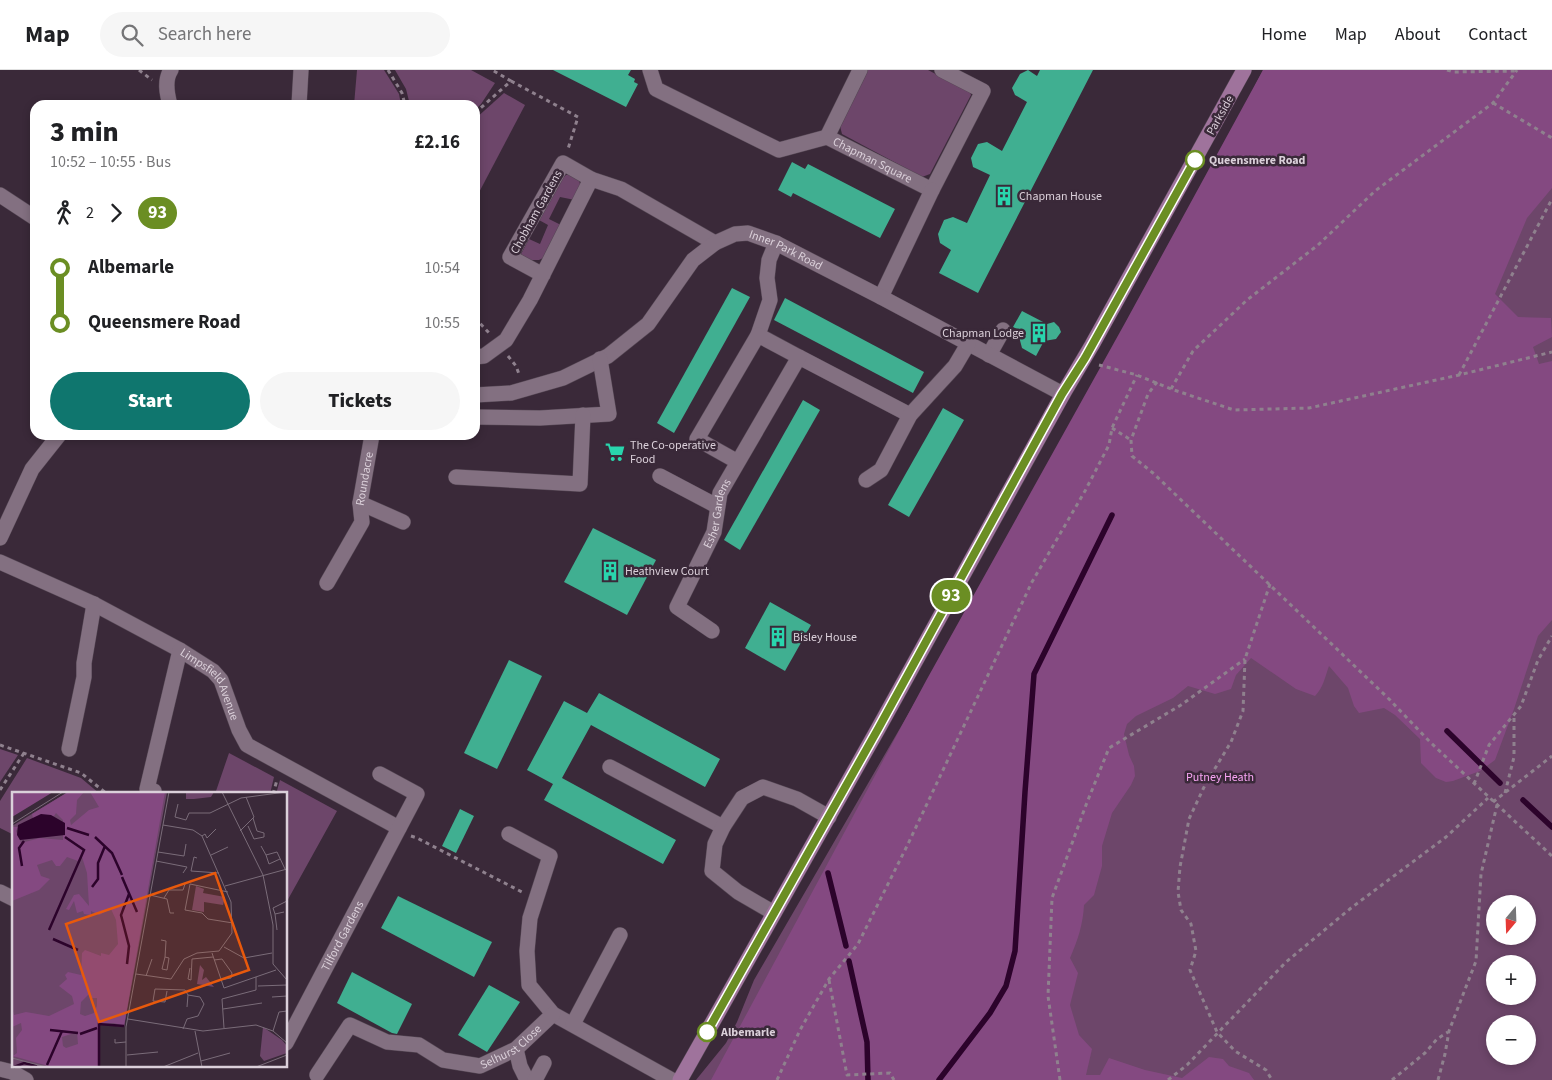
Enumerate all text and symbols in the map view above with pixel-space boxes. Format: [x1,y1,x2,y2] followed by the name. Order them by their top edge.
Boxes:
[100,12,450,57] search box
[25,17,70,52] text: Map
[118,21,146,49] icon: search
[158,21,251,48] text: Search here
[1261,22,1307,47] text: Home
[1335,22,1367,47] text: Map
[1395,22,1440,47] text: About
[1468,22,1527,47] text: Contact
[1203,92,1238,138] street label: Parkside
[50,112,119,152] text: 3 min
[414,129,460,156] text: £2.16
[830,133,915,188] street label: Chapman Square
[1185,150,1205,170] marker: Queensmere Road
[50,151,171,173] text: 10:52 – 10:55 · Bus
[1209,152,1305,169] place label: Queensmere Road
[506,167,566,257] street label: Chobham Gardens
[993,185,1015,207] building icon: Chapman House
[1019,188,1102,205] place label: Chapman House
[50,199,78,227] icon: walk
[102,199,130,227] icon: forward
[148,200,167,225] text: 93
[86,202,94,224] text: 2
[747,226,825,275] street label: Inner Park Road
[88,254,174,281] text: Albemarle
[424,257,460,279] text: 10:54
[88,309,241,336] text: Queensmere Road
[424,312,460,334] text: 10:55
[1028,322,1050,344] building icon: Chapman Lodge
[942,325,1024,342] place label: Chapman Lodge
[50,372,250,430] button: Start
[260,372,460,430] button: Tickets
[630,437,716,468] place label: The Co-operative Food
[604,441,626,463] supermarket icon: The Co-operative Food
[352,451,378,507] street label: Roundacre
[699,476,736,551] street label: Esher Gardens
[599,560,621,582] building icon: Heathview Court
[625,563,709,580] place label: Heathview Court
[928,580,974,612] line badge: 93
[941,583,961,608] text: 93
[767,626,789,648] building icon: Bisley House
[793,629,857,646] place label: Bisley House
[176,644,243,723] street label: Limpsfield Avenue
[1186,769,1254,786] park label: Putney Heath
[12,792,288,1068] inset map
[1486,895,1536,945] north arrow
[1486,895,1536,1065] map controls
[317,898,368,974] street label: Tilford Gardens
[1486,955,1536,1005] button: +
[1486,1015,1536,1065] button: −
[477,1021,546,1074] street label: Selhurst Close
[697,1022,717,1042] marker: Albemarle
[720,1024,775,1041] place label: Albemarle

